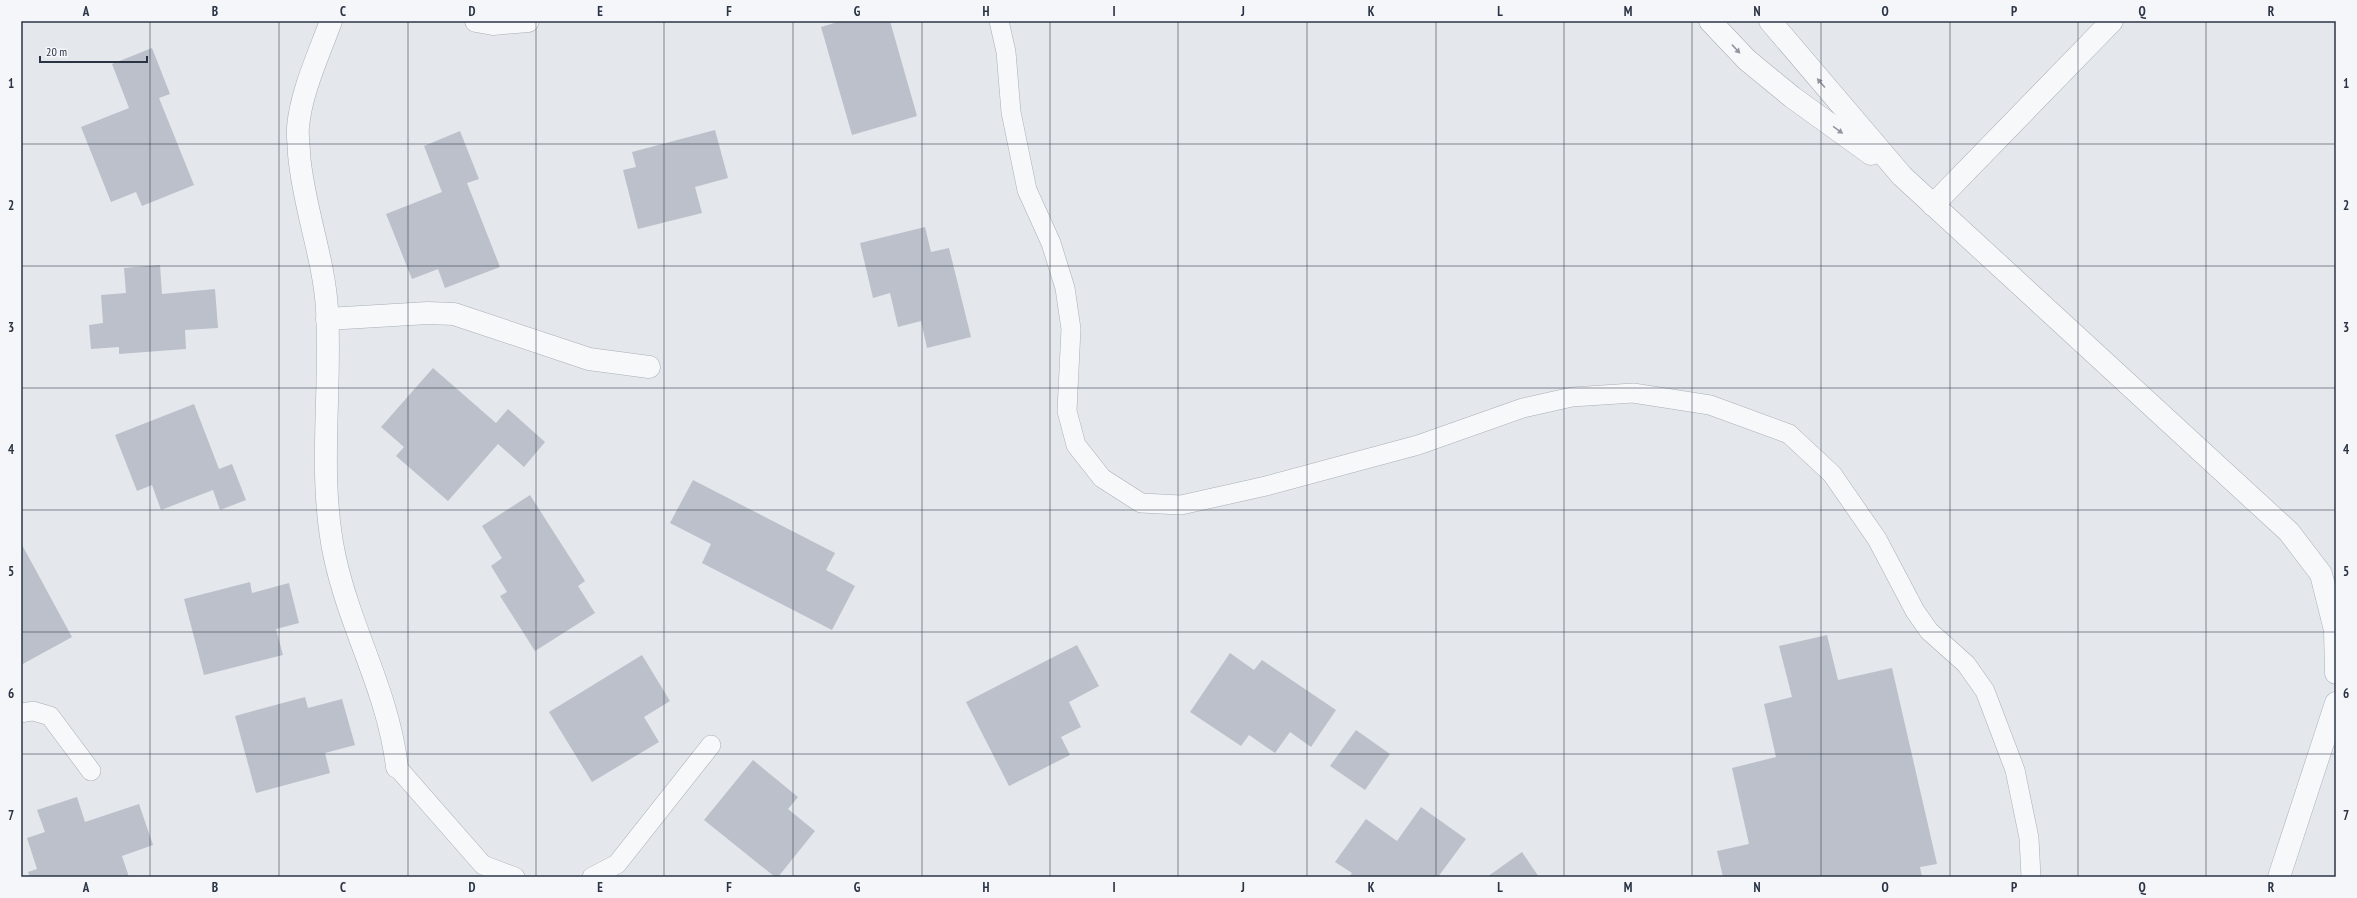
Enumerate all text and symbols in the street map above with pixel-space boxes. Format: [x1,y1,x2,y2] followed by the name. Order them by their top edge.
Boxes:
[82,3,90,20] text: A
[212,3,218,20] text: B
[340,3,346,20] text: C
[469,3,476,20] text: D
[597,3,603,20] text: E
[726,3,732,20] text: F
[854,3,861,20] text: G
[983,3,990,20] text: H
[1112,3,1116,20] text: I
[1240,3,1245,20] text: J
[1368,3,1375,20] text: K
[1497,3,1503,20] text: L
[1624,3,1633,20] text: M
[1753,3,1761,20] text: N
[1881,3,1889,20] text: O
[2011,3,2017,20] text: P
[2138,3,2146,20] text: Q
[2268,3,2275,20] text: R
[40,38,147,64] scale bar
[46,44,67,59] text: 20 m
[1732,44,1741,55] one-way arrow
[8,75,14,92] text: 1
[2343,75,2349,92] text: 1
[1817,77,1826,88] one-way arrow
[1833,126,1843,134] one-way arrow
[8,197,14,214] text: 2
[2343,197,2349,214] text: 2
[8,319,14,336] text: 3
[2343,319,2349,336] text: 3
[8,441,15,458] text: 4
[2343,441,2350,458] text: 4
[8,563,14,580] text: 5
[2343,563,2349,580] text: 5
[8,685,14,702] text: 6
[2343,685,2349,702] text: 6
[8,807,14,824] text: 7
[2343,807,2349,824] text: 7
[82,879,90,896] text: A
[212,879,218,896] text: B
[340,879,346,896] text: C
[469,879,476,896] text: D
[597,879,603,896] text: E
[726,879,732,896] text: F
[854,879,861,896] text: G
[983,879,990,896] text: H
[1112,879,1116,896] text: I
[1240,879,1245,896] text: J
[1368,879,1375,896] text: K
[1497,879,1503,896] text: L
[1624,879,1633,896] text: M
[1753,879,1761,896] text: N
[1881,879,1889,896] text: O
[2011,879,2017,896] text: P
[2138,879,2146,896] text: Q
[2268,879,2275,896] text: R

